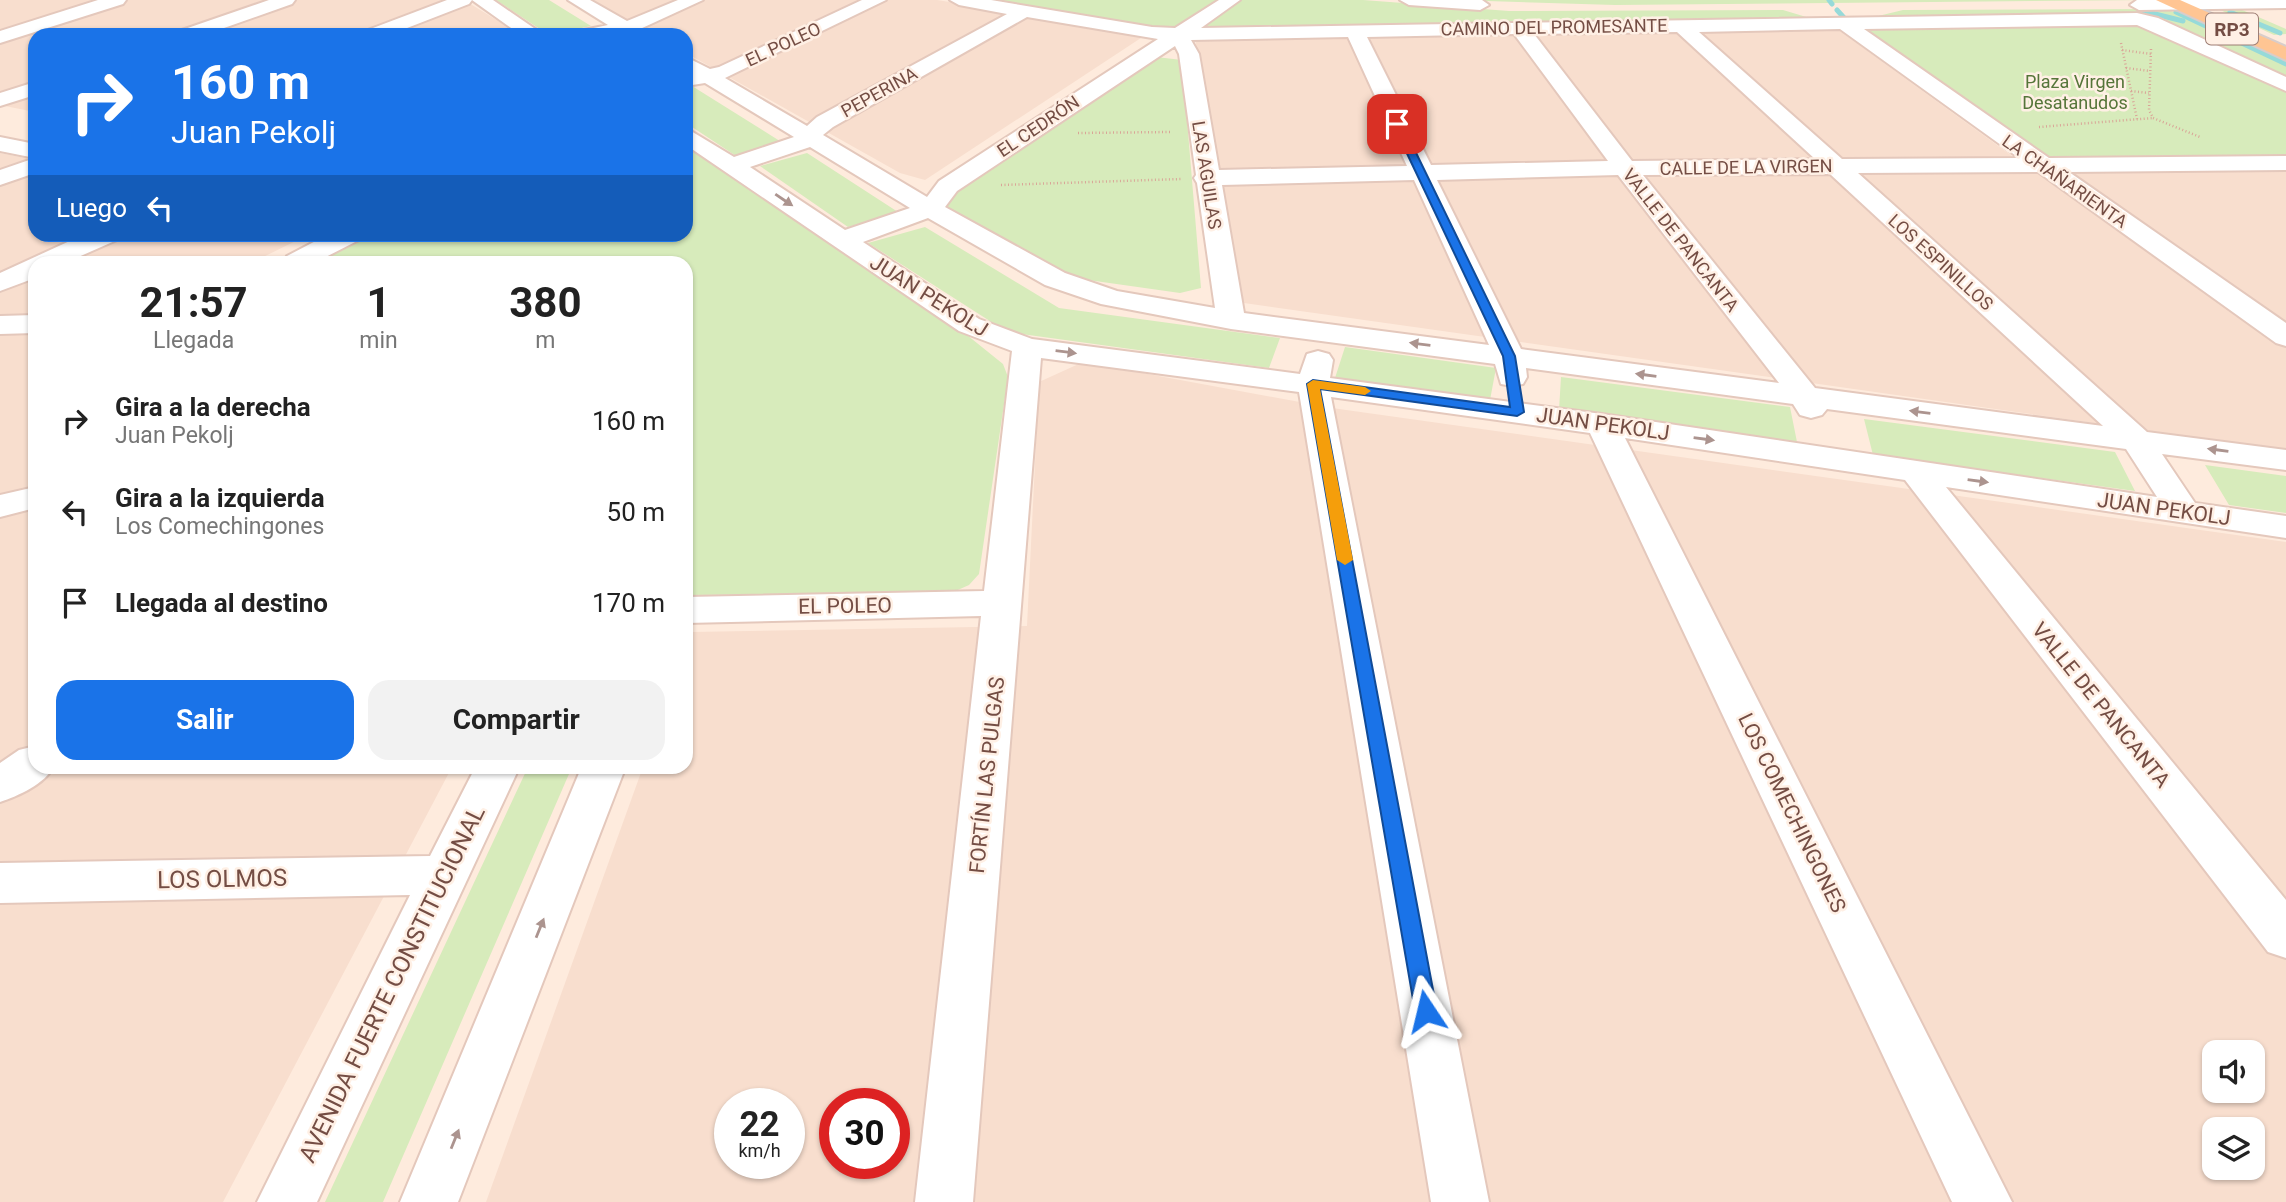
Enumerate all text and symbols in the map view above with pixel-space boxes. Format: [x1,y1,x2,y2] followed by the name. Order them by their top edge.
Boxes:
[2206,14,2258,44] road number: RP3
[1440,15,1668,39] street label: CAMINO DEL PROMESANTE
[742,17,824,71] street label: EL POLEO
[171,54,310,111] text: 160 m
[56,56,147,147] icon: right
[837,62,921,122] street label: PEPERINA
[2022,71,2128,113] park label: Plaza Virgen Desatanudos
[993,91,1083,161] street label: EL CEDRÓN
[1367,94,1427,154] pin
[1378,105,1416,143] icon: arrive
[171,113,336,151] text: Juan Pekolj
[1188,119,1226,231] street label: LAS AGUILAS
[1998,130,2132,232] street label: LA CHAÑARIENTA
[1659,155,1833,179] street label: CALLE DE LA VIRGEN
[1619,164,1744,316] street label: VALLE DE PANCANTA
[141,189,179,227] icon: left
[56,193,127,223] text: Luego
[774,193,793,206] one-way arrow
[1884,210,1998,315] street label: LOS ESPINILLOS
[866,250,992,342] street label: JUAN PEKOLJ
[140,278,248,327] text: 21:57
[366,278,391,327] text: 1
[509,278,582,327] text: 380
[153,327,234,354] text: Llegada
[359,327,398,354] text: min
[535,327,555,354] text: m
[1409,339,1431,350] one-way arrow
[1055,347,1077,358] one-way arrow
[1635,369,1657,380] one-way arrow
[115,392,311,422] text: Gira a la derecha
[56,402,94,440] icon: right
[1535,403,1671,445] street label: JUAN PEKOLJ
[592,406,665,436] text: 160 m
[1909,406,1931,417] one-way arrow
[115,422,234,449] text: Juan Pekolj
[1694,434,1716,445] one-way arrow
[2207,445,2229,456] one-way arrow
[1967,476,1989,487] one-way arrow
[115,483,325,513] text: Gira a la izquierda
[2096,488,2232,530] street label: JUAN PEKOLJ
[56,493,94,531] icon: left
[607,497,665,527] text: 50 m
[115,513,324,540] text: Los Comechingones
[56,584,94,622] icon: arrive
[115,588,328,618] text: Llegada al destino
[592,588,665,618] text: 170 m
[798,593,892,619] street label: EL POLEO
[2027,618,2175,792] street label: VALLE DE PANCANTA
[965,676,1009,874] street label: FORTÍN LAS PULGAS
[56,680,354,760] button: Salir
[368,680,665,760] button: Compartir
[1733,709,1851,917] street label: LOS COMECHINGONES
[293,801,491,1167] street label: AVENIDA FUERTE CONSTITUCIONAL
[157,864,287,894] street label: LOS OLMOS
[534,917,545,938] one-way arrow
[1389,974,1463,1048] position arrow
[2202,1040,2265,1180] map controls
[2202,1040,2265,1103] button: sound
[819,1088,910,1179] speed limit sign: 30
[739,1104,780,1145] text: 22
[2202,1117,2265,1180] button: layers
[449,1128,460,1149] one-way arrow
[738,1140,781,1161] text: km/h

